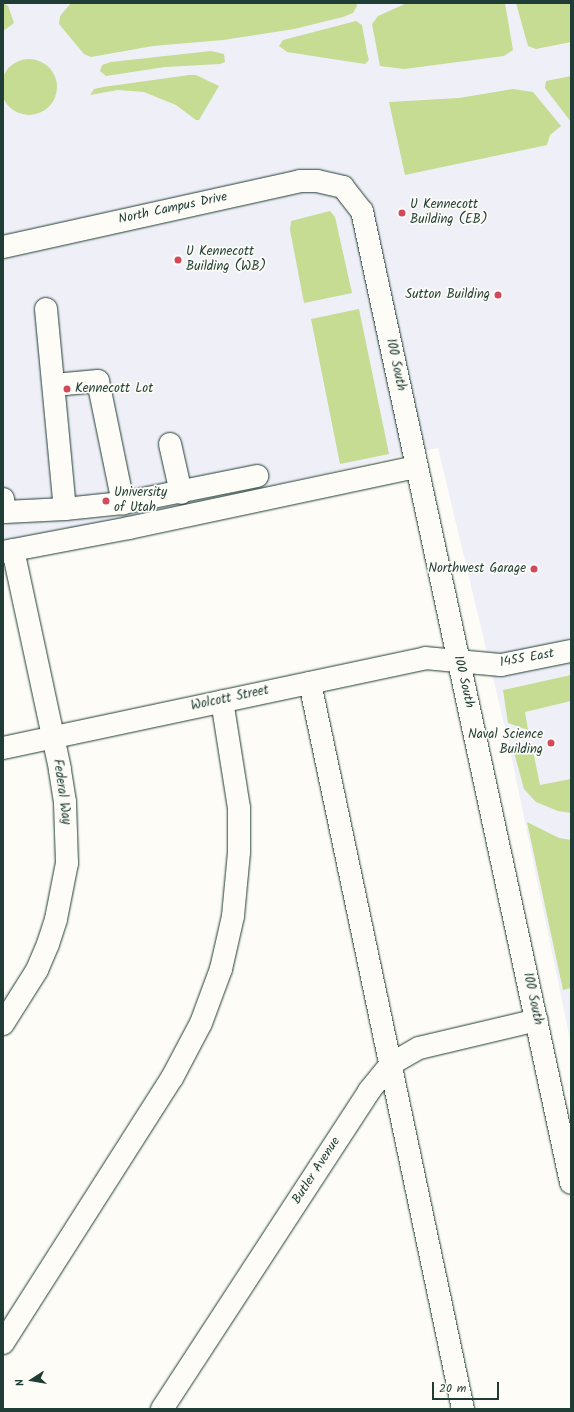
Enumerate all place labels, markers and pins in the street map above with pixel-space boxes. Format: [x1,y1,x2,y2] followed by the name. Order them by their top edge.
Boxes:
[410,198,487,229] place label: U Kennecott Building (EB)
[397,208,407,218] marker: U Kennecott Building (EB)
[186,245,266,276] place label: U Kennecott Building (WB)
[173,255,183,265] marker: U Kennecott Building (WB)
[405,287,490,303] place label: Sutton Building
[493,290,503,300] marker: Sutton Building
[75,381,153,397] place label: Kennecott Lot
[62,384,72,394] marker: Kennecott Lot
[114,486,167,517] place label: University of Utah
[101,496,111,506] marker: University of Utah
[428,561,526,577] place label: Northwest Garage
[529,564,539,574] marker: Northwest Garage
[468,728,543,759] place label: Naval Science Building
[546,738,556,748] marker: Naval Science Building

